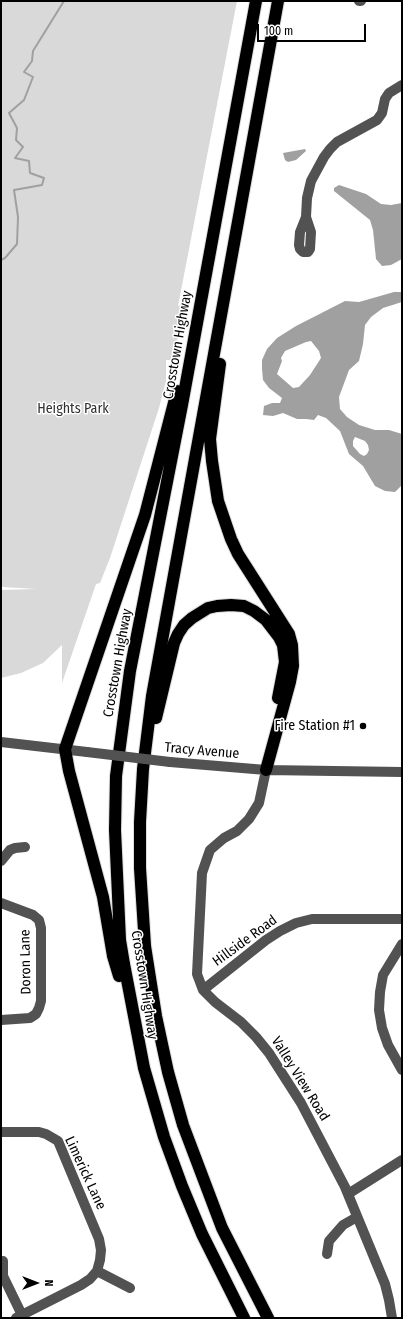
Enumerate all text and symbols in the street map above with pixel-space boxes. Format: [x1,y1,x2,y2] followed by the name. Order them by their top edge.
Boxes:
[259,16,368,42] scale bar
[264,24,293,38] text: 100 m
[160,289,196,401] street label: Crosstown Highway
[37,401,109,417] park label: Heights Park
[100,607,136,719] street label: Crosstown Highway
[275,718,355,734] place label: Fire Station #1
[358,721,368,731] marker: Fire Station #1
[164,739,240,763] street label: Tracy Avenue
[209,912,281,970] street label: Hillside Road
[17,929,35,995] street label: Doron Lane
[127,929,161,1041] street label: Crosstown Highway
[267,1034,333,1124] street label: Valley View Road
[61,1134,109,1212] street label: Limerick Lane
[16,1263,56,1303] north arrow
[42,1280,55,1286] text: N

